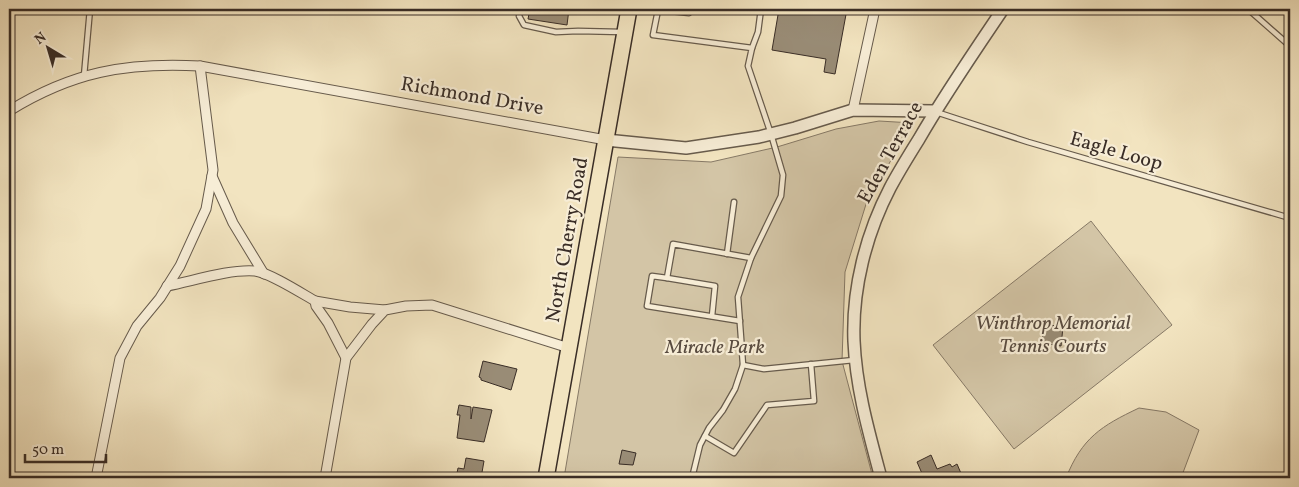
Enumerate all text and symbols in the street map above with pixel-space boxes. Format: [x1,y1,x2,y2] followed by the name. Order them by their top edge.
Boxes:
[22,22,72,72] north arrow
[31,28,51,50] text: N
[398,71,546,123] street label: Richmond Drive
[851,97,931,209] street label: Eden Terrace
[1066,125,1166,179] street label: Eagle Loop
[540,155,596,325] street label: North Cherry Road
[975,310,1131,361] park label: Winthrop Memorial Tennis Courts
[664,334,765,362] park label: Miracle Park
[25,432,106,464] scale bar
[32,440,64,461] text: 50 m

